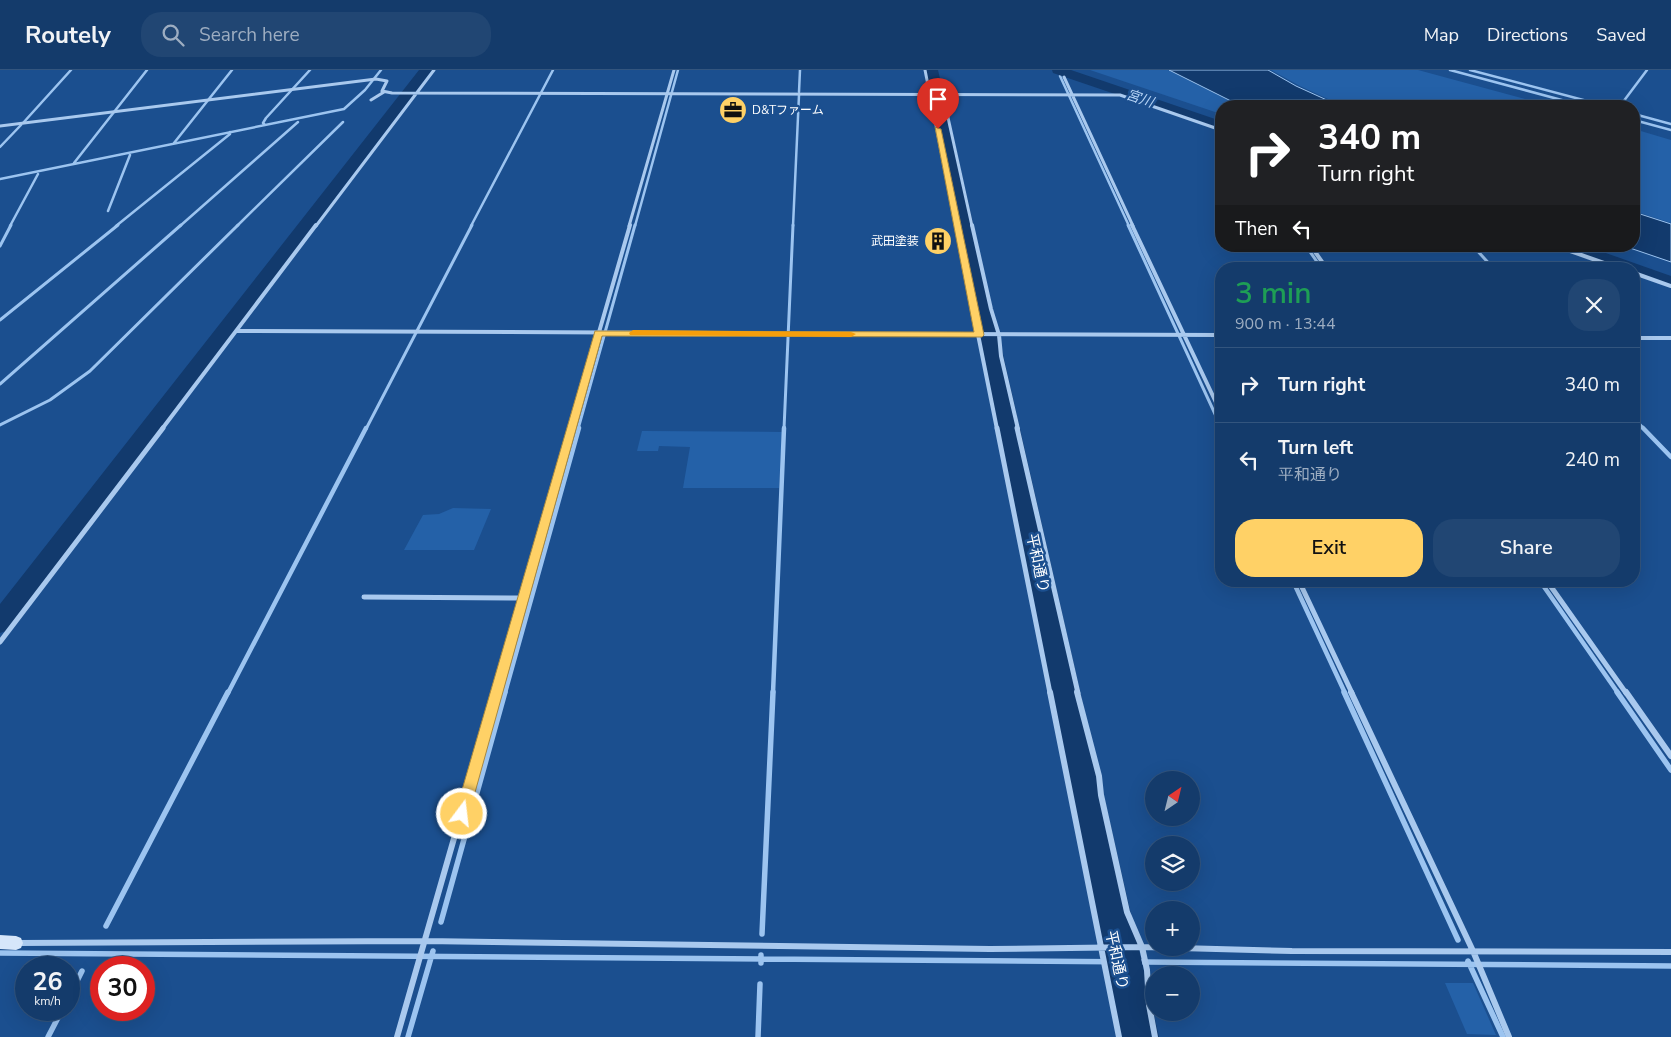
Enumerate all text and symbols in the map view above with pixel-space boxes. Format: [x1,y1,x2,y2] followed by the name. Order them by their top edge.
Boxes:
[141,12,491,57] search box
[25,19,111,51] text: Routely
[159,21,187,49] icon: search
[199,22,300,48] text: Search here
[1424,23,1459,47] text: Map
[1487,23,1568,47] text: Directions
[1596,23,1646,47] text: Saved
[917,78,959,129] pin
[924,85,952,113] icon: arrive
[1124,85,1158,113] water label: 宮川
[718,95,748,125] office icon: D&Tファーム
[752,102,824,118] place label: D&Tファーム
[1318,114,1421,161] text: 340 m
[1235,120,1300,185] icon: right
[1318,159,1414,189] text: Turn right
[1288,215,1316,243] icon: left
[1235,216,1278,242] text: Then
[923,226,953,256] building icon: 武田塗装
[871,233,919,249] place label: 武田塗装
[1235,273,1311,314] text: 3 min
[1568,279,1620,331] button: close
[1235,313,1336,335] text: 900 m · 13:44
[1235,371,1263,399] icon: right
[1278,372,1365,398] text: Turn right
[1565,372,1620,398] text: 340 m
[1278,435,1353,461] text: Turn left
[1235,446,1263,474] icon: left
[1565,447,1620,473] text: 240 m
[1278,464,1342,486] text: 平和通り
[1235,519,1423,577] button: Exit
[1433,519,1620,577] button: Share
[1022,532,1054,594] street label: 平和通り
[1145,771,1200,826] north arrow
[1145,771,1200,1021] map controls
[435,787,487,839] position arrow
[1145,836,1200,891] button: layers
[1145,901,1200,956] button: +
[1101,929,1133,991] street label: 平和通り
[90,956,155,1021] speed limit sign: 30
[32,965,63,999] text: 26
[1145,966,1200,1021] button: −
[34,993,61,1009] text: km/h

